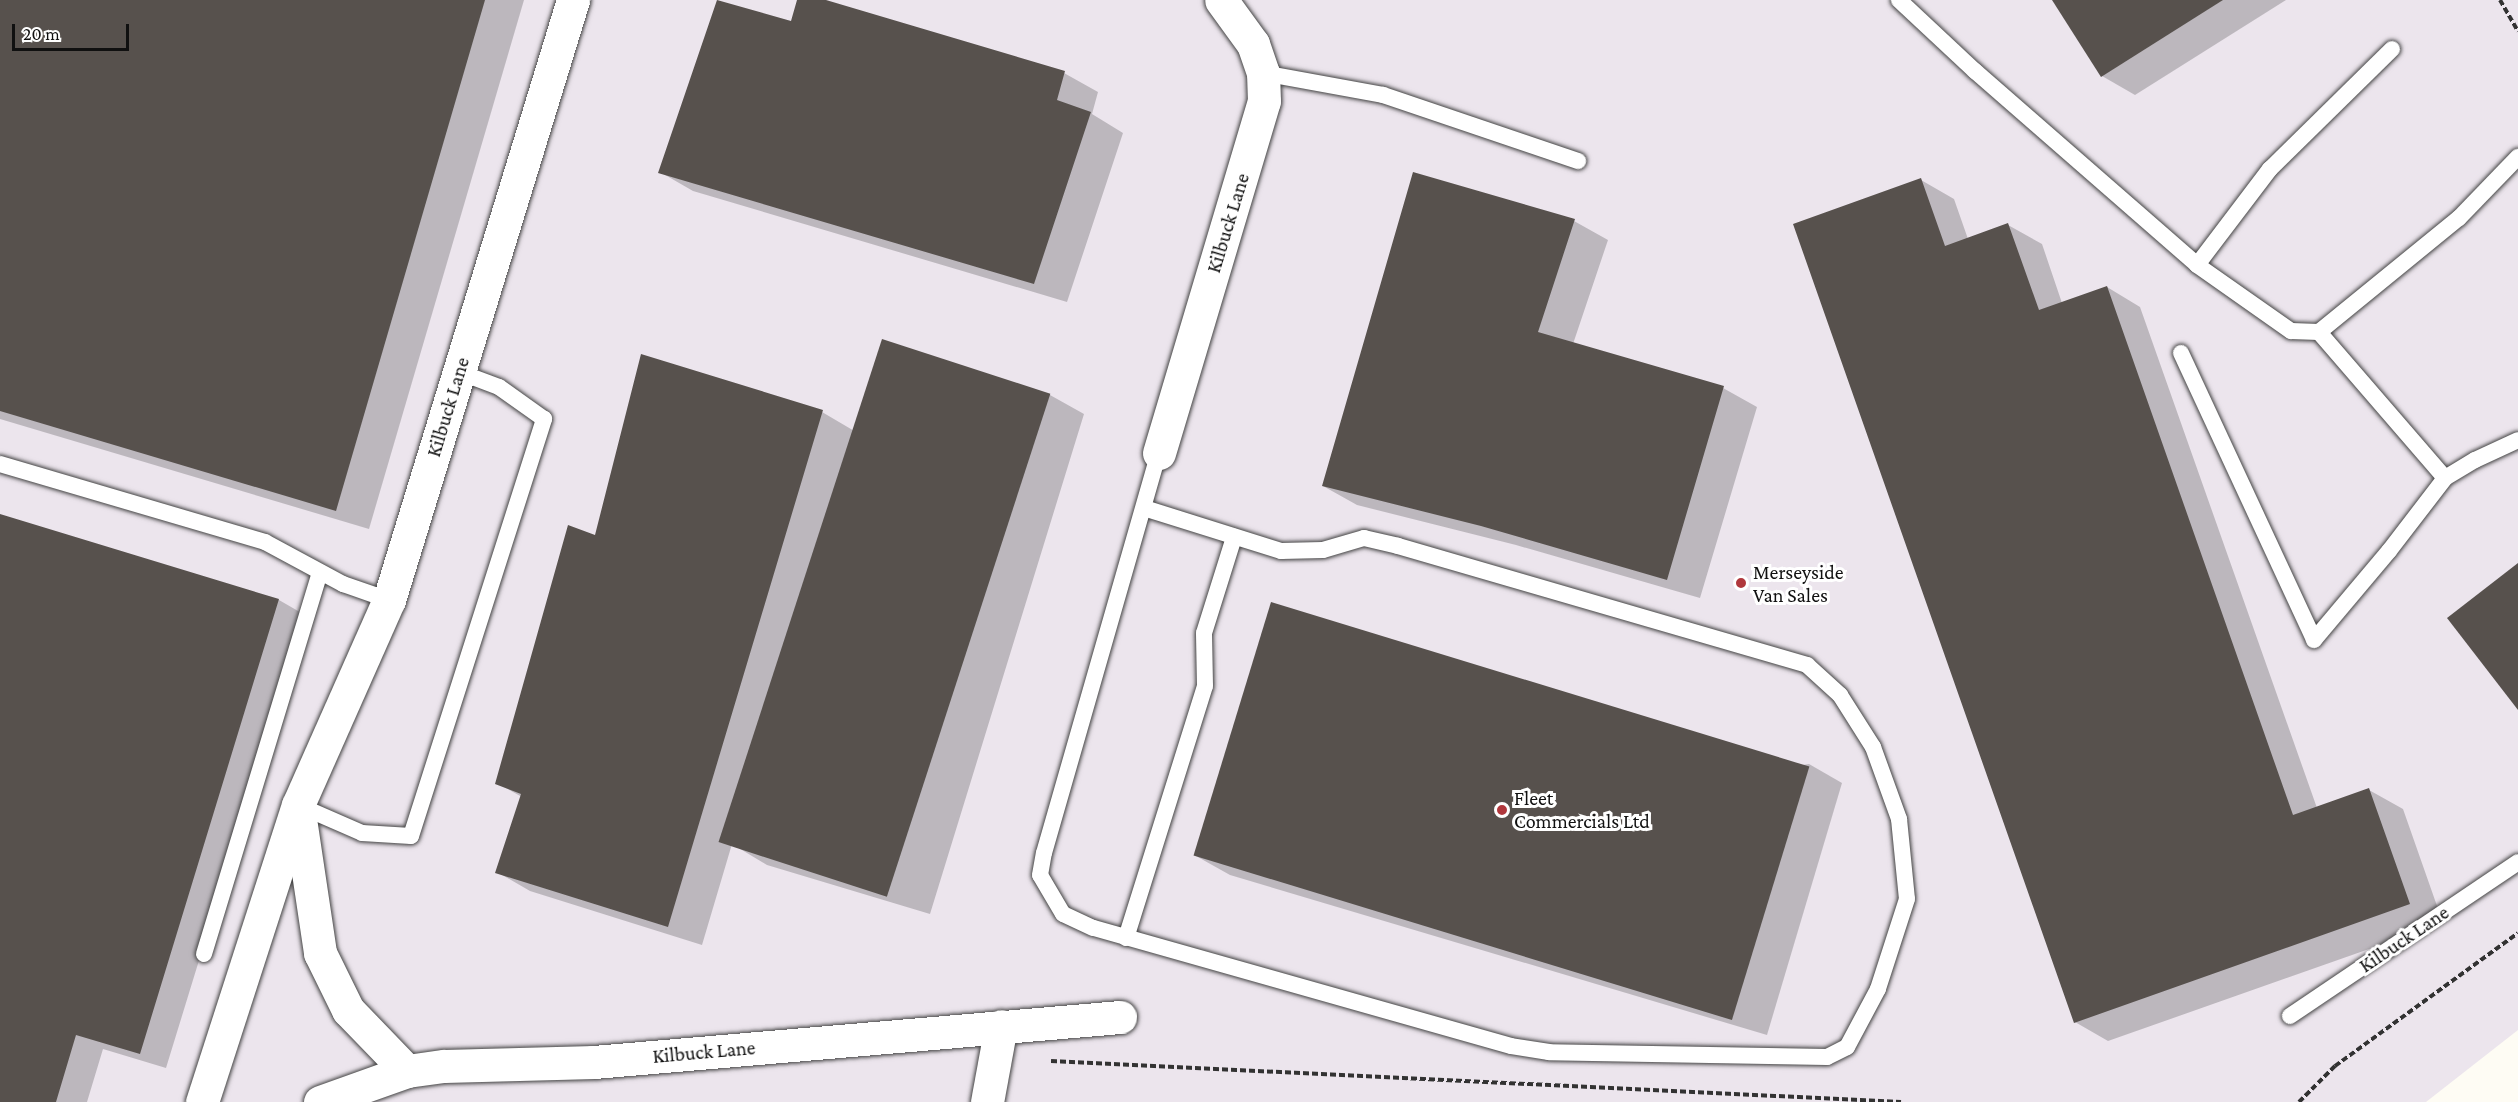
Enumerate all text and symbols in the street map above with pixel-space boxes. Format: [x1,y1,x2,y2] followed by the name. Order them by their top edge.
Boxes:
[15,12,132,50] scale bar
[23,24,60,44] text: 20 m
[1201,170,1255,276] street label: Kilbuck Lane
[421,354,475,460] street label: Kilbuck Lane
[1753,560,1843,607] place label: Merseyside Van Sales
[1734,576,1748,590] marker: Merseyside Van Sales
[1514,786,1650,833] place label: Fleet Commercials Ltd
[1495,803,1509,817] marker: Fleet Commercials Ltd
[2355,900,2453,978] street label: Kilbuck Lane
[652,1036,756,1068] street label: Kilbuck Lane

